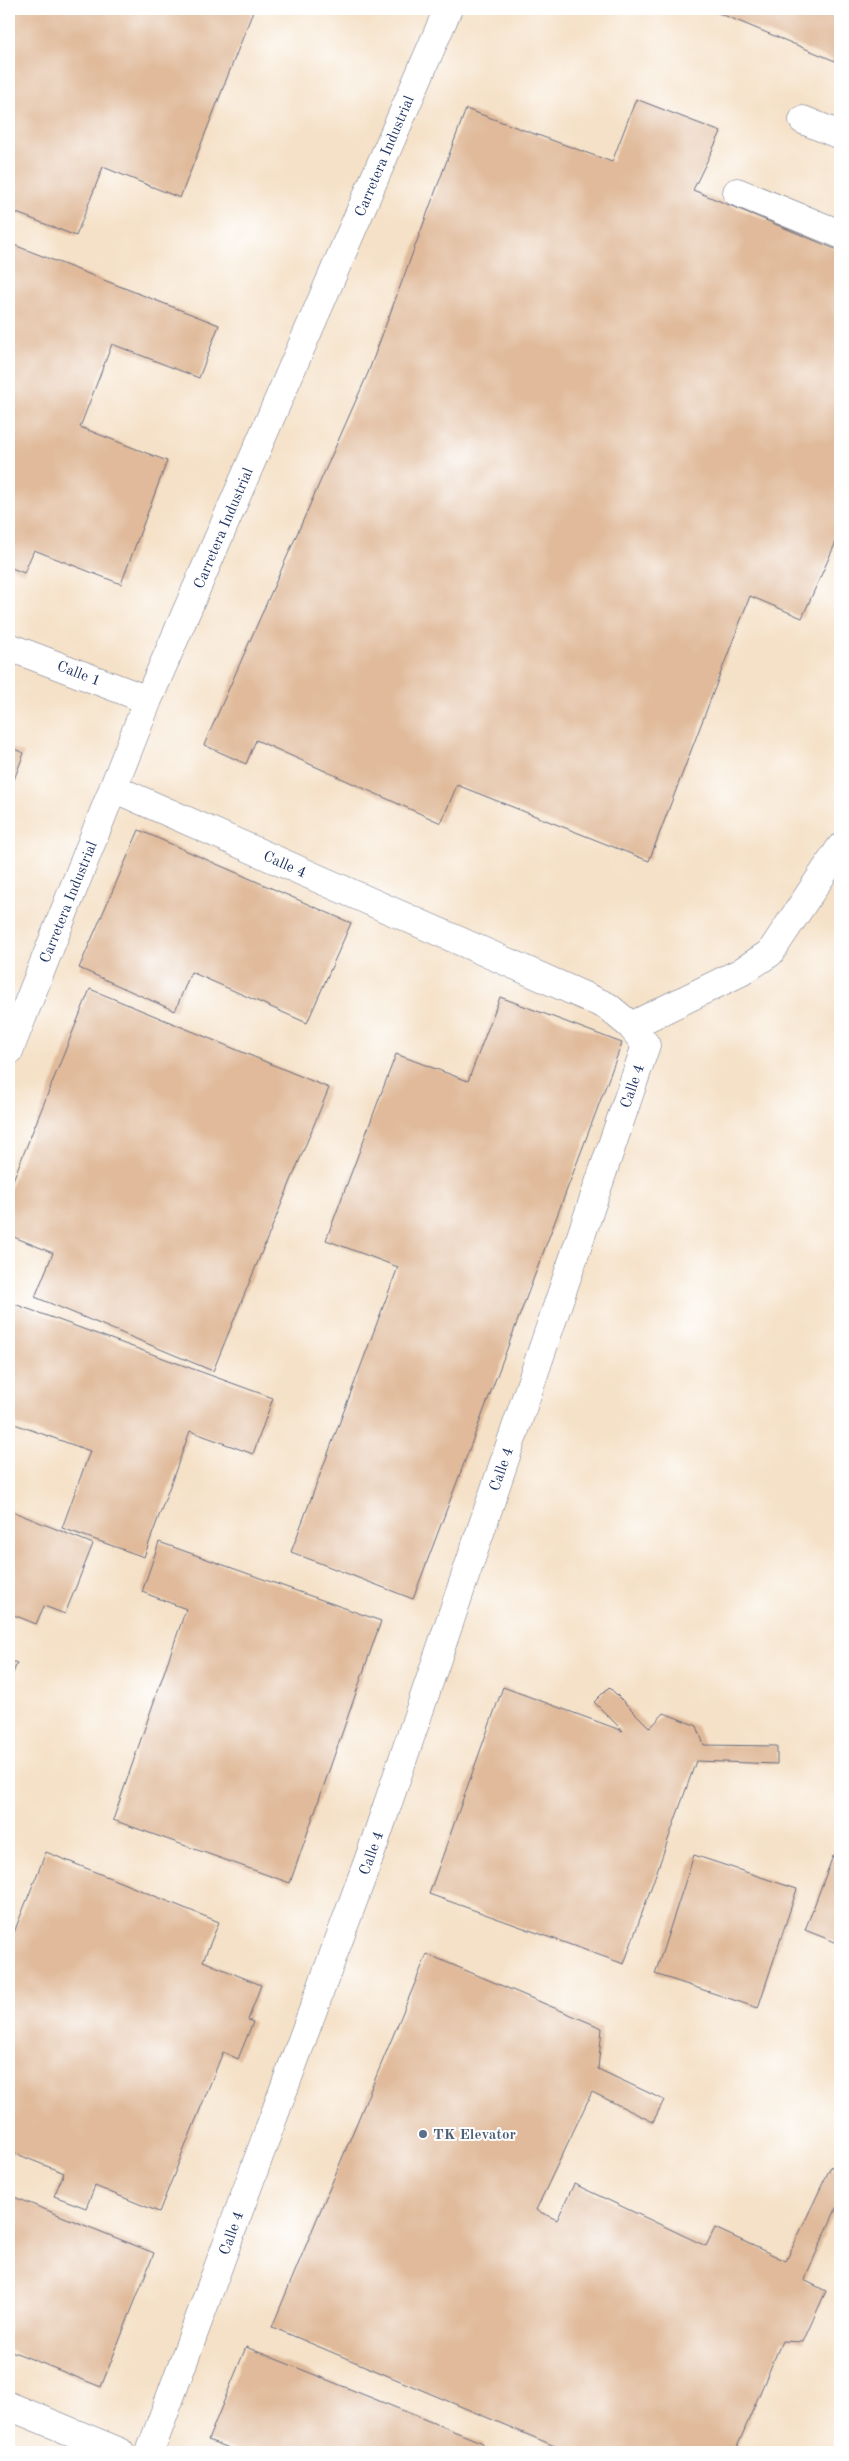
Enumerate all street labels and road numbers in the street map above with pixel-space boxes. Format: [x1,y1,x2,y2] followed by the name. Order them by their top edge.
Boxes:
[353,94,418,219] street label: Carretera Industrial
[192,466,257,591] street label: Carretera Industrial
[55,659,102,690] street label: Calle 1
[38,840,101,966] street label: Carretera Industrial
[261,849,308,881] street label: Calle 4
[619,1063,648,1110] street label: Calle 4
[488,1446,517,1493] street label: Calle 4
[358,1830,387,1877] street label: Calle 4
[218,2210,247,2257] street label: Calle 4

